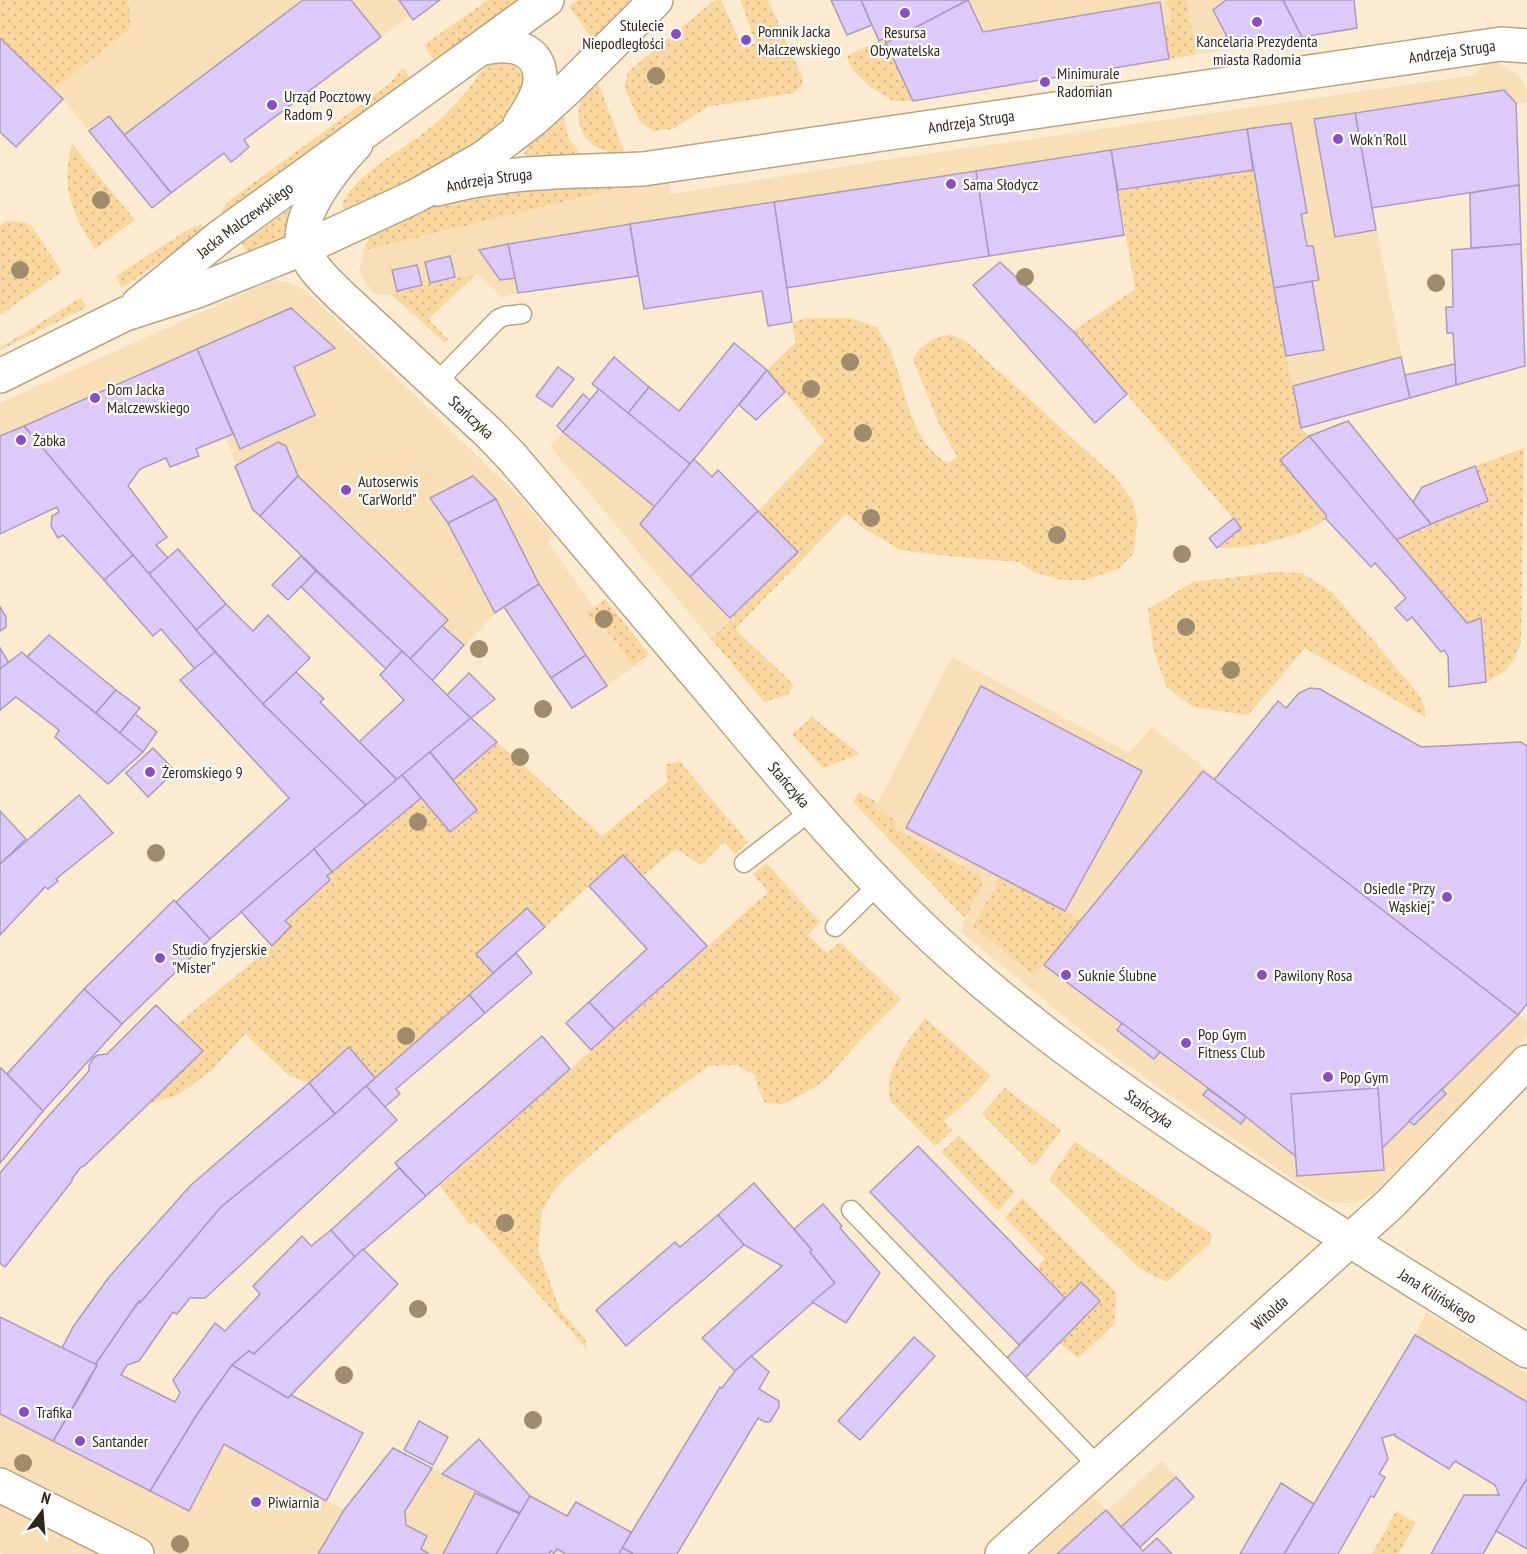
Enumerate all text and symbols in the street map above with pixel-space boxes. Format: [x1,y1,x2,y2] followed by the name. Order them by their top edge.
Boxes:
[898,6,912,20] marker: Resursa Obywatelska
[582,15,664,53] place label: Stulecie Niepodległości
[1250,15,1264,29] marker: Kancelaria Prezydenta miasta Radomia
[758,21,841,59] place label: Pomnik Jacka Malczewskiego
[870,22,940,60] place label: Resursa Obywatelska
[669,27,683,41] marker: Stulecie Niepodległości
[1196,31,1318,69] place label: Kancelaria Prezydenta miasta Radomia
[739,33,753,47] marker: Pomnik Jacka Malczewskiego
[1407,35,1497,67] street label: Andrzeja Struga
[1057,63,1120,101] place label: Minimurale Radomian
[1038,75,1052,89] marker: Minimurale Radomian
[284,86,371,124] place label: Urząd Pocztowy Radom 9
[265,98,279,112] marker: Urząd Pocztowy Radom 9
[926,105,1016,137] street label: Andrzeja Struga
[1350,129,1407,149] place label: Wok'n'Roll
[1331,132,1345,146] marker: Wok'n'Roll
[444,164,533,196] street label: Andrzeja Struga
[963,174,1038,194] place label: Sama Słodycz
[192,177,297,263] street label: Jacka Malczewskiego
[944,177,958,191] marker: Sama Słodycz
[107,379,190,417] place label: Dom Jacka Malczewskiego
[88,391,102,405] marker: Dom Jacka Malczewskiego
[445,391,498,443] street label: Stańczyka
[33,430,66,450] place label: Żabka
[14,433,28,447] marker: Żabka
[358,471,418,509] place label: Autoserwis "CarWorld"
[339,483,353,497] marker: Autoserwis "CarWorld"
[764,757,815,812] street label: Stańczyka
[162,762,243,782] place label: Żeromskiego 9
[143,765,157,779] marker: Żeromskiego 9
[1364,878,1435,916] place label: Osiedle "Przy Wąskiej"
[1440,890,1454,904] marker: Osiedle "Przy Wąskiej"
[172,939,267,977] place label: Studio fryzjerskie "Mister"
[153,951,167,965] marker: Studio fryzjerskie "Mister"
[1078,965,1157,985] place label: Suknie Ślubne
[1274,965,1352,985] place label: Pawilony Rosa
[1059,968,1073,982] marker: Suknie Ślubne
[1255,968,1269,982] marker: Pawilony Rosa
[1198,1024,1265,1062] place label: Pop Gym Fitness Club
[1179,1036,1193,1050] marker: Pop Gym Fitness Club
[1340,1067,1388,1087] place label: Pop Gym
[1321,1070,1335,1084] marker: Pop Gym
[1121,1085,1177,1132] street label: Stańczyka
[1394,1263,1481,1328] street label: Jana Kilińskiego
[1247,1291,1292,1335] street label: Witolda
[36,1402,72,1422] place label: Trafika
[17,1405,31,1419] marker: Trafika
[92,1431,149,1451] place label: Santander
[73,1434,87,1448] marker: Santander
[12,1482,72,1542] north arrow
[39,1487,53,1508] text: N
[268,1492,319,1512] place label: Piwiarnia
[249,1495,263,1509] marker: Piwiarnia

